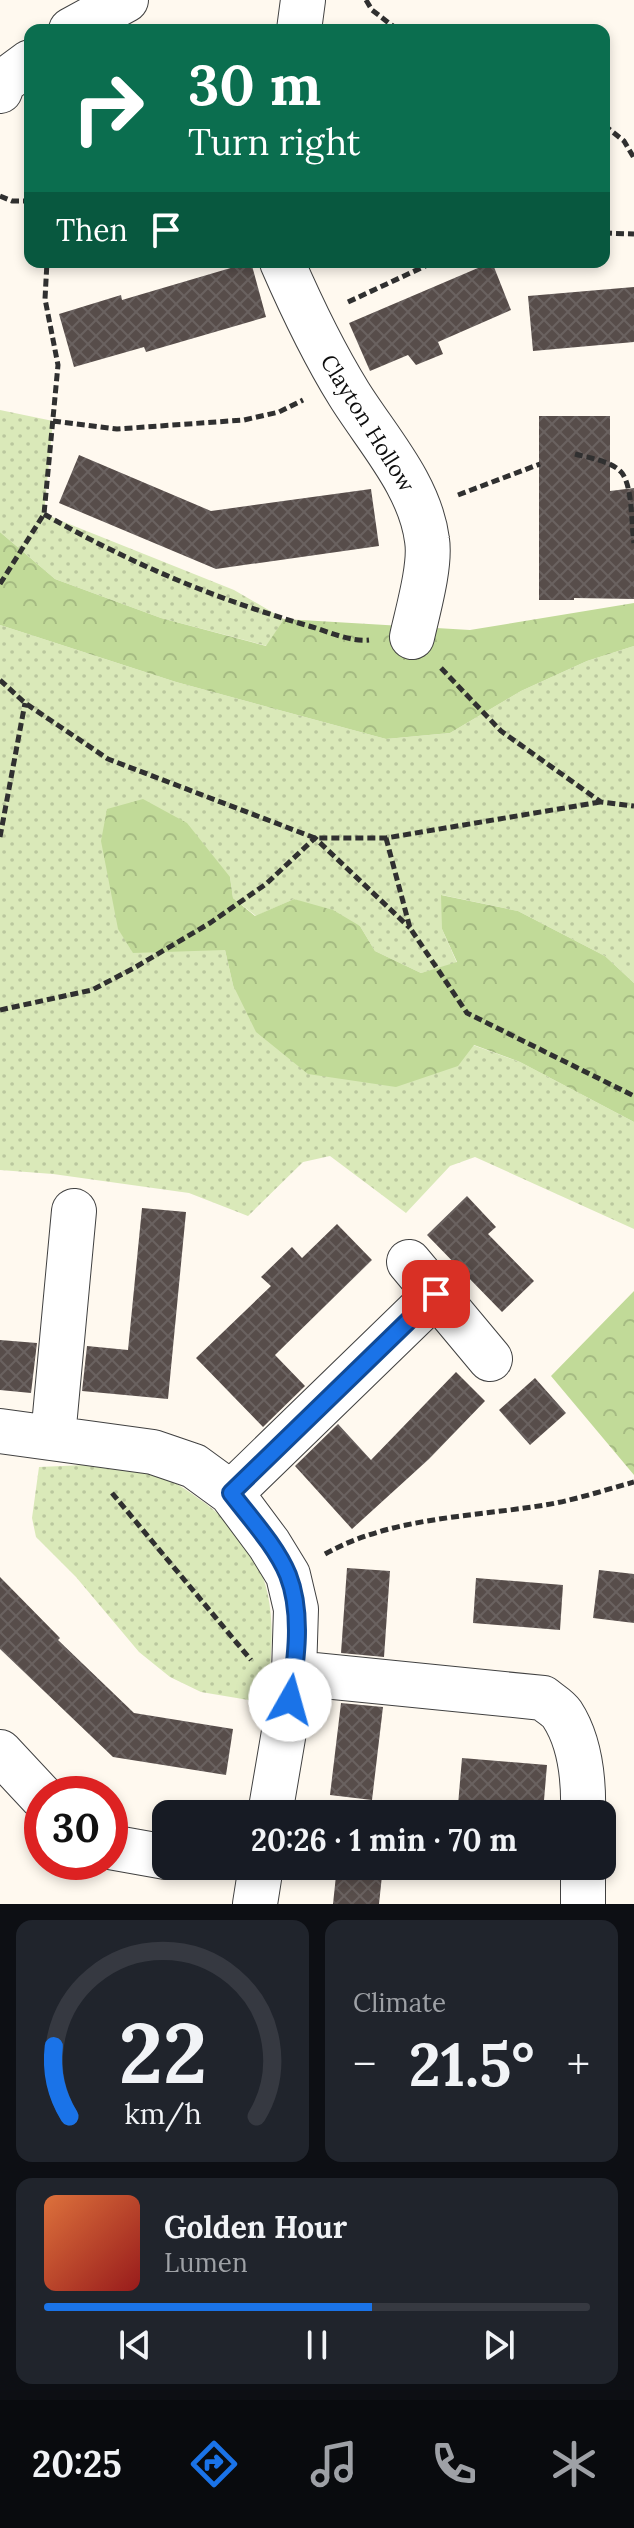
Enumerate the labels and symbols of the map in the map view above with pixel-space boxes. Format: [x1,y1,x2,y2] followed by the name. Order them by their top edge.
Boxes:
[315,349,422,497] street label: Clayton Hollow
[402,1260,470,1328] pin
[248,1658,332,1742] position arrow
[24,1776,128,1880] speed limit sign: 30

